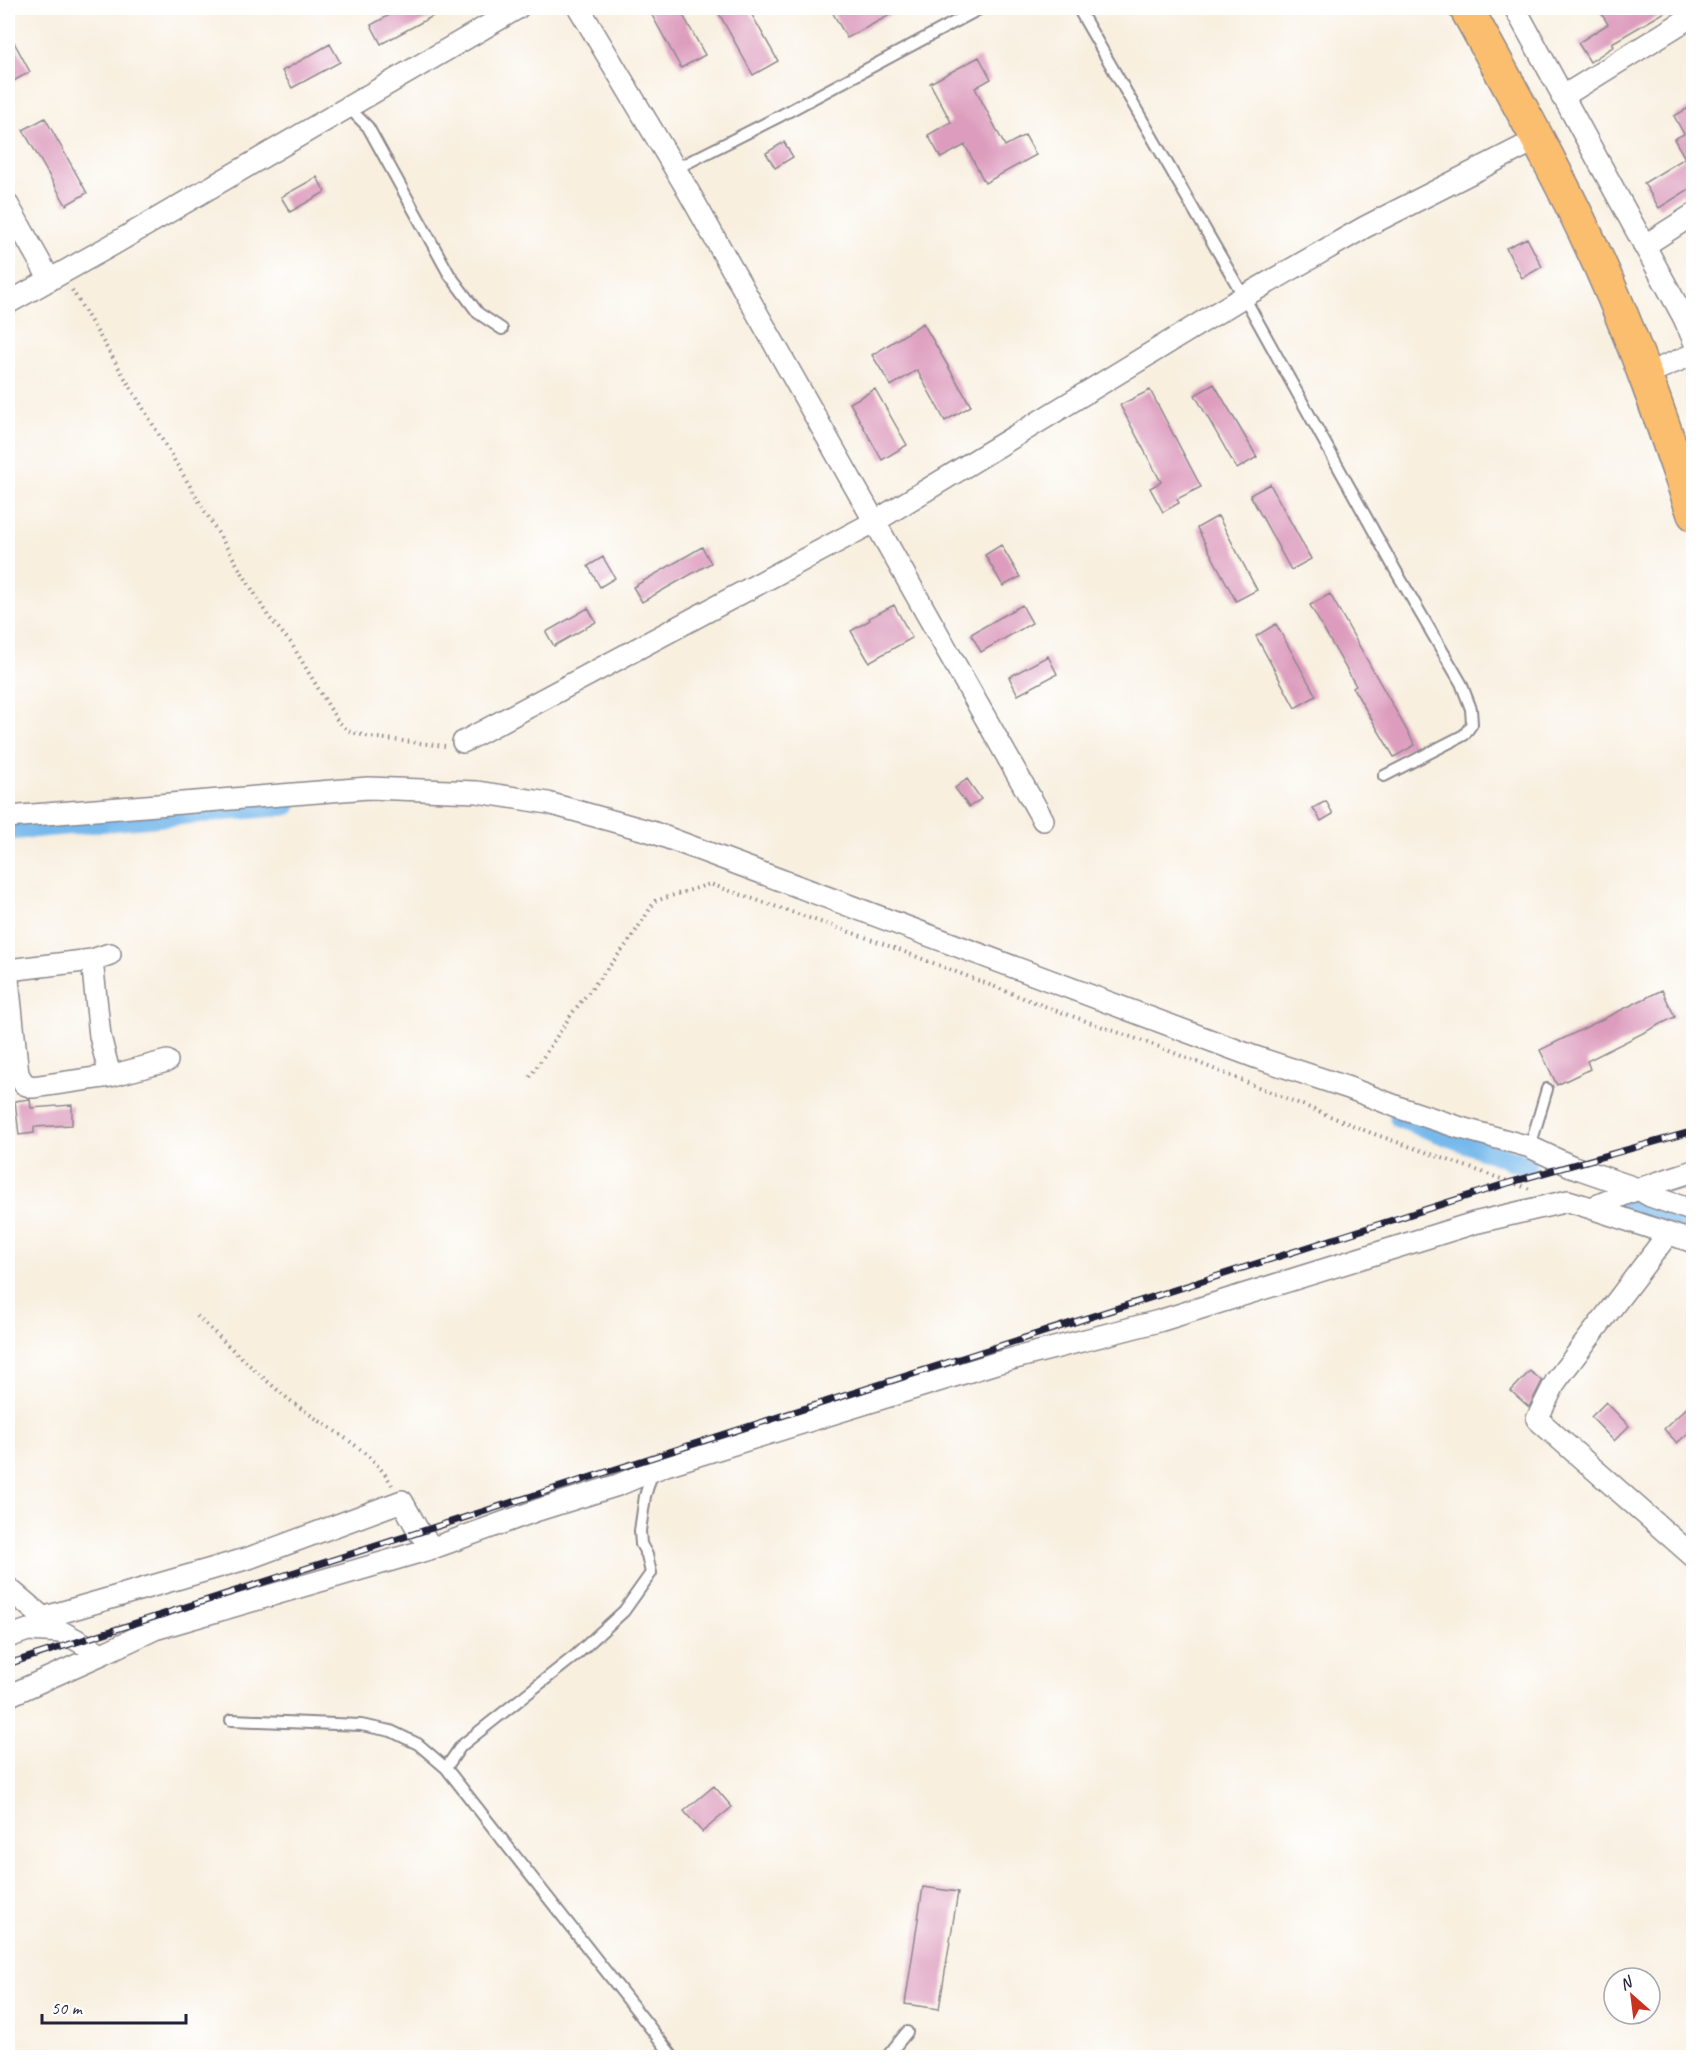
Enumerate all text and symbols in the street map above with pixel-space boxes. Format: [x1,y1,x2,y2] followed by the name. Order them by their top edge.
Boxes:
[1602,1966,1662,2026] north arrow
[1616,1971,1637,1995] text: N
[42,1987,186,2025] scale bar
[51,1997,84,2019] text: 50 m

